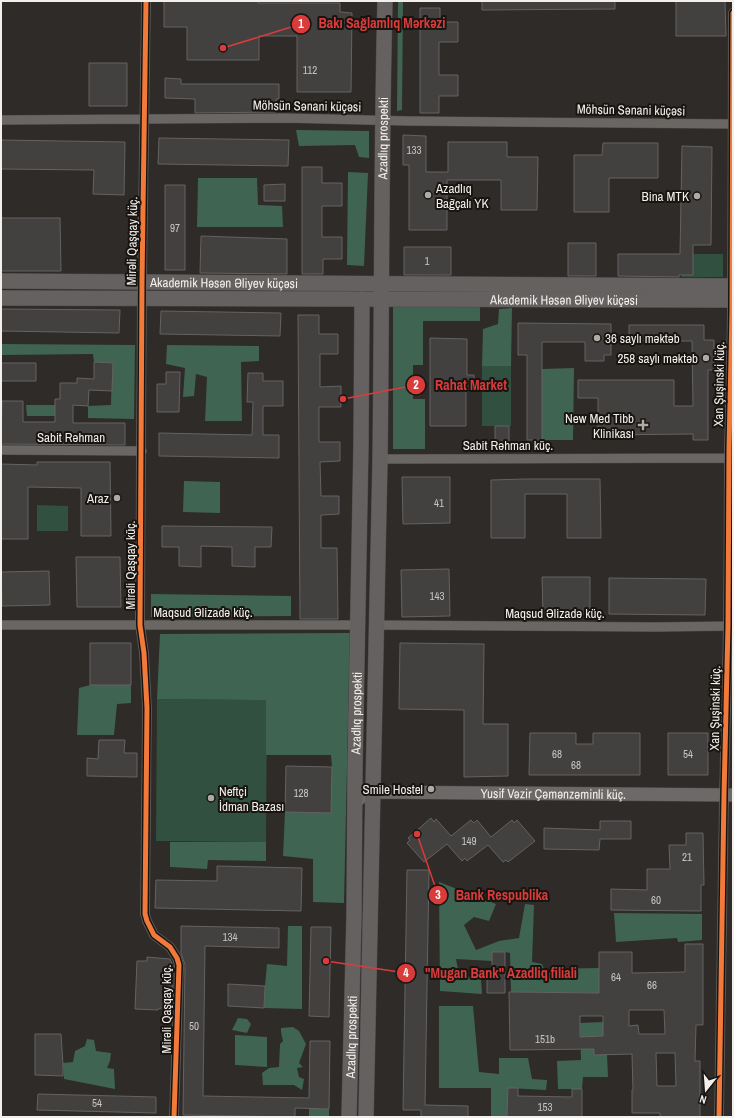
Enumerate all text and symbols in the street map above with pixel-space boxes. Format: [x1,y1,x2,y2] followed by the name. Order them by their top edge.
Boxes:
[291,11,454,37] callout: Bakı Sağlamlıq Mərkəzi
[319,14,445,32] text: Bakı Sağlamlıq Mərkəzi
[298,16,304,32] text: 1
[303,63,317,77] house number: 112
[253,97,361,115] street label: Möhsün Sənani küçəsi
[374,97,392,180] street label: Azadlıq prospekti
[577,101,685,119] street label: Möhsün Sənani küçəsi
[406,143,422,157] house number: 133
[435,180,489,212] place label: Azadlıq Bağçalı YK
[642,188,689,205] place label: Bina MTK
[423,190,433,200] marker: Azadlıq Bağçalı YK
[692,191,702,201] marker: Bina MTK
[123,196,141,286] street label: Mirəli Qaşqay küç.
[170,221,180,235] house number: 97
[424,254,430,268] house number: 1
[149,274,298,292] street label: Akademik Həsən Əliyev küçəsi
[489,291,638,308] street label: Akademik Həsən Əliyev küçəsi
[605,330,680,347] place label: 36 saylı məktəb
[592,333,602,343] marker: 36 saylı məktəb
[710,341,728,427] street label: Xan Şuşinski küç.
[617,350,698,367] place label: 258 saylı məktəb
[701,353,711,363] marker: 258 saylı məktəb
[406,372,515,398] callout: Rahat Market
[435,376,507,394] text: Rahat Market
[413,377,419,393] text: 2
[565,410,634,442] place label: New Med Tibb Klinikası
[637,419,649,431] marker: New Med Tibb Klinikası
[37,429,105,446] street label: Sabit Rəhman
[463,437,553,454] street label: Sabit Rəhman küç.
[86,490,109,507] place label: Araz
[112,493,122,503] marker: Araz
[434,496,444,510] house number: 41
[122,521,139,609] street label: Mirəli Qaşqay küç.
[429,589,445,603] house number: 143
[153,604,253,621] street label: Maqsud Əlizadə küç.
[505,605,605,622] street label: Maqsud Əlizadə küç.
[706,665,724,751] street label: Xan Şuşinski küç.
[347,672,365,755] street label: Azadlıq prospekti
[552,747,562,761] house number: 68
[683,747,693,761] house number: 54
[571,758,581,772] house number: 68
[363,781,423,798] place label: Smile Hostel
[219,783,284,815] place label: Neftçi İdman Bazası
[426,784,436,794] marker: Smile Hostel
[481,784,626,803] street label: Yusif Vəzir Çəmənzəminli küç.
[293,786,309,800] house number: 128
[206,793,216,803] marker: Neftçi İdman Bazası
[461,834,477,848] house number: 149
[682,850,692,864] house number: 21
[428,882,557,908] callout: Bank Respublika
[456,886,549,904] text: Bank Respublika
[435,887,441,903] text: 3
[651,893,661,907] house number: 60
[222,930,238,944] house number: 134
[396,960,585,986] callout: "Mugan Bank" Azadliq filiali
[425,964,577,982] text: "Mugan Bank" Azadliq filiali
[158,965,175,1053] street label: Mirəli Qaşqay küç.
[403,965,409,981] text: 4
[611,970,621,984] house number: 64
[647,978,657,992] house number: 66
[341,996,361,1079] street label: Azadlıq prospekti
[189,1019,199,1033] house number: 50
[535,1032,555,1046] house number: 151b
[686,1070,726,1110] north arrow
[698,1092,708,1107] text: N
[92,1096,102,1110] house number: 54
[537,1100,553,1114] house number: 153

